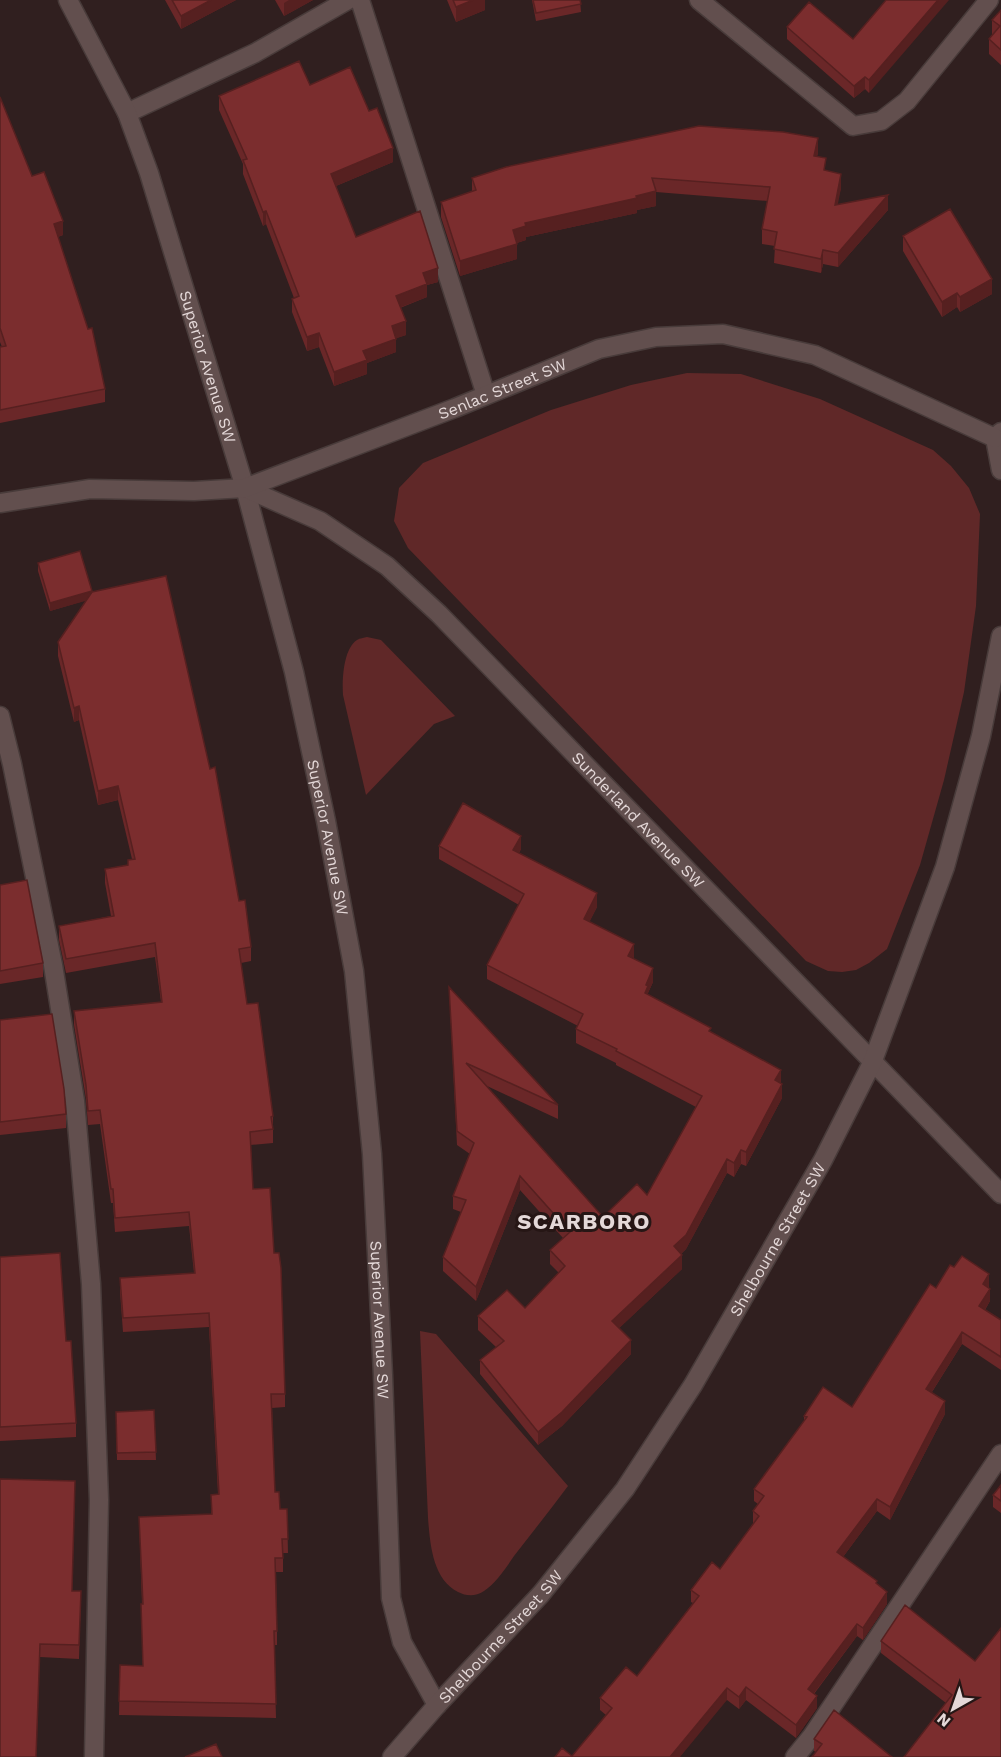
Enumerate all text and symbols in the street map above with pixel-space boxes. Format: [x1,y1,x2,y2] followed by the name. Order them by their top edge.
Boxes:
[175,288,240,445] street label: Superior Avenue SW
[435,354,569,424] street label: Senlac Street SW
[568,748,708,892] street label: Sunderland Avenue SW
[303,758,352,917] street label: Superior Avenue SW
[726,1159,829,1320] street label: Shelbourne Street SW
[517,1209,651,1234] district label: SCARBORO
[366,1240,393,1399] street label: Superior Avenue SW
[435,1566,566,1707] street label: Shelbourne Street SW
[923,1679,983,1739] north arrow
[933,1709,954,1731] text: N

